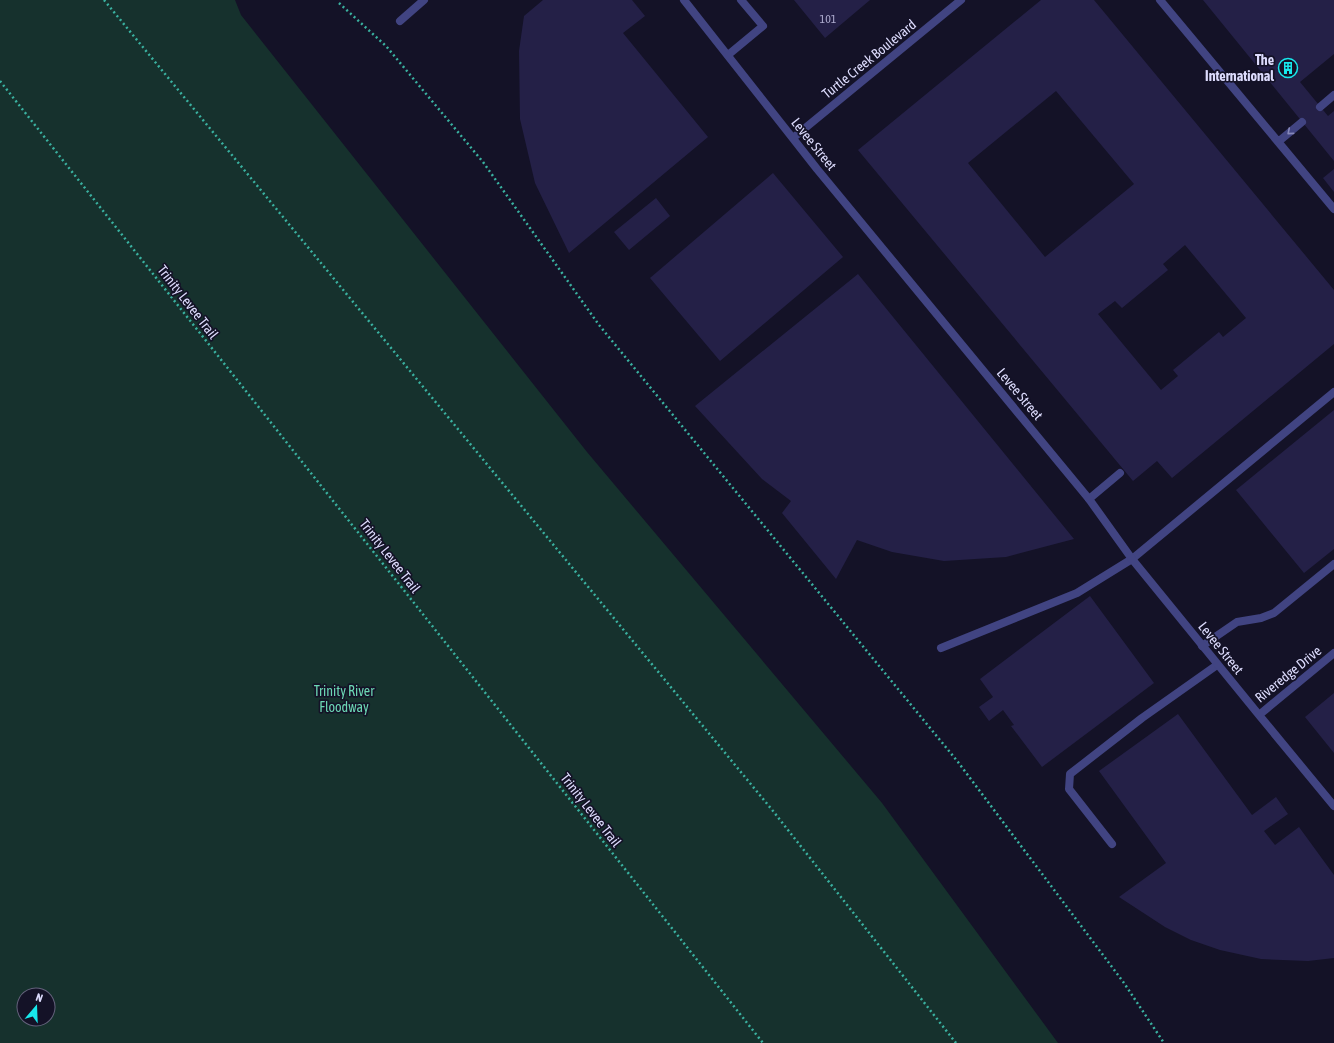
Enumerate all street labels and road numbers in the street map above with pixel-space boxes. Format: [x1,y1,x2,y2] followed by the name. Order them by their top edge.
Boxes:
[819,16,919,102] street label: Turtle Creek Boulevard
[788,115,840,173] street label: Levee Street
[154,262,222,342] street label: Trinity Levee Trail
[994,365,1046,423] street label: Levee Street
[356,516,424,596] street label: Trinity Levee Trail
[1195,619,1247,677] street label: Levee Street
[1252,642,1324,706] street label: Riveredge Drive
[557,770,625,850] street label: Trinity Levee Trail

